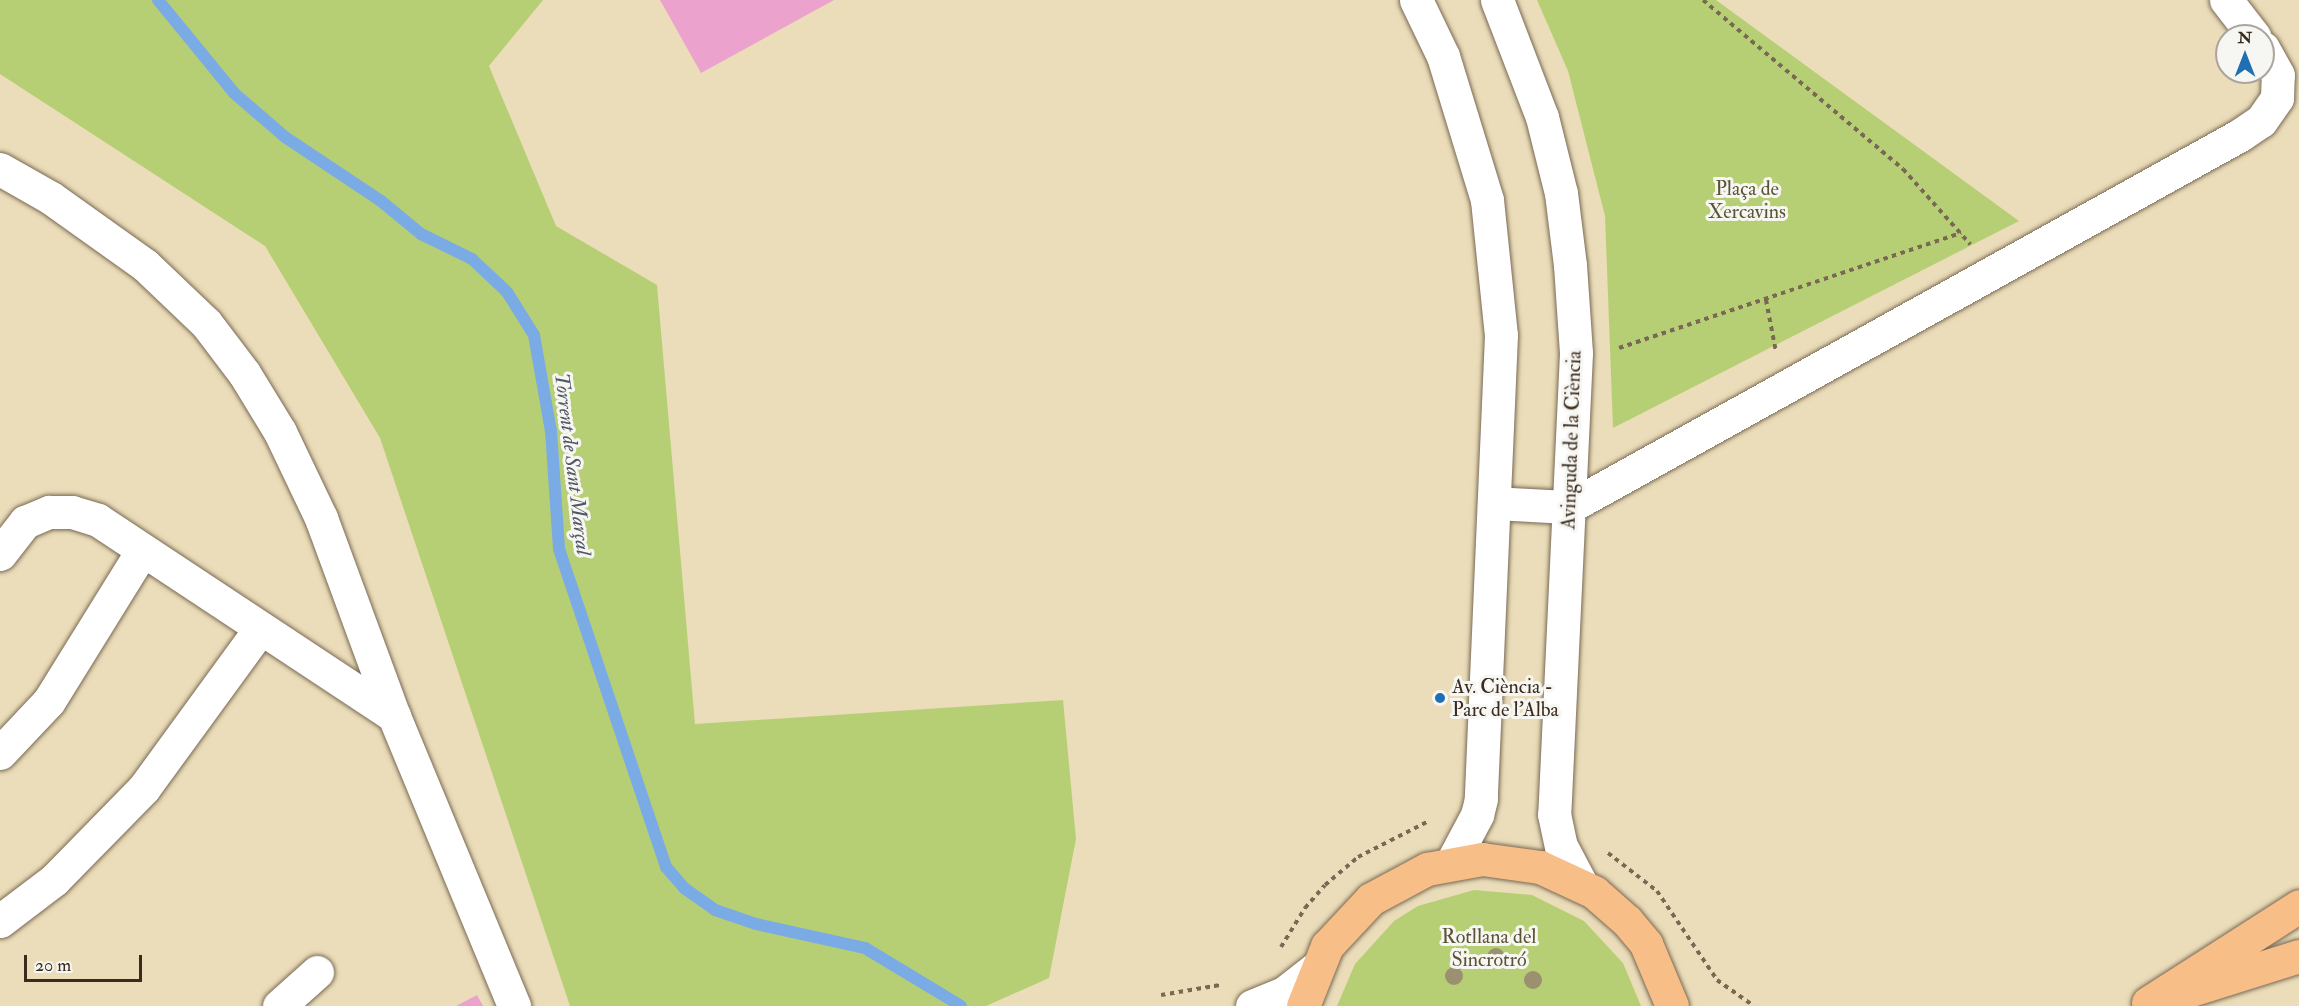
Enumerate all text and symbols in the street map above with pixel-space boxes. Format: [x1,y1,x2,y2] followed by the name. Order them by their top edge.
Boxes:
[2215,24,2275,84] north arrow
[2238,28,2252,48] text: N
[1708,176,1786,223] park label: Plaça de Xercavins
[1556,350,1586,530] street label: Avinguda de la Ciència
[548,372,596,556] water label: Torrent de Sant Marçal
[1452,674,1559,721] place label: Av. Ciència - Parc de l'Alba
[1433,691,1447,705] marker: Av. Ciència - Parc de l'Alba
[1442,924,1536,971] park label: Rotllana del Sincrotró
[27,943,146,981] scale bar
[35,954,71,977] text: 20 m

